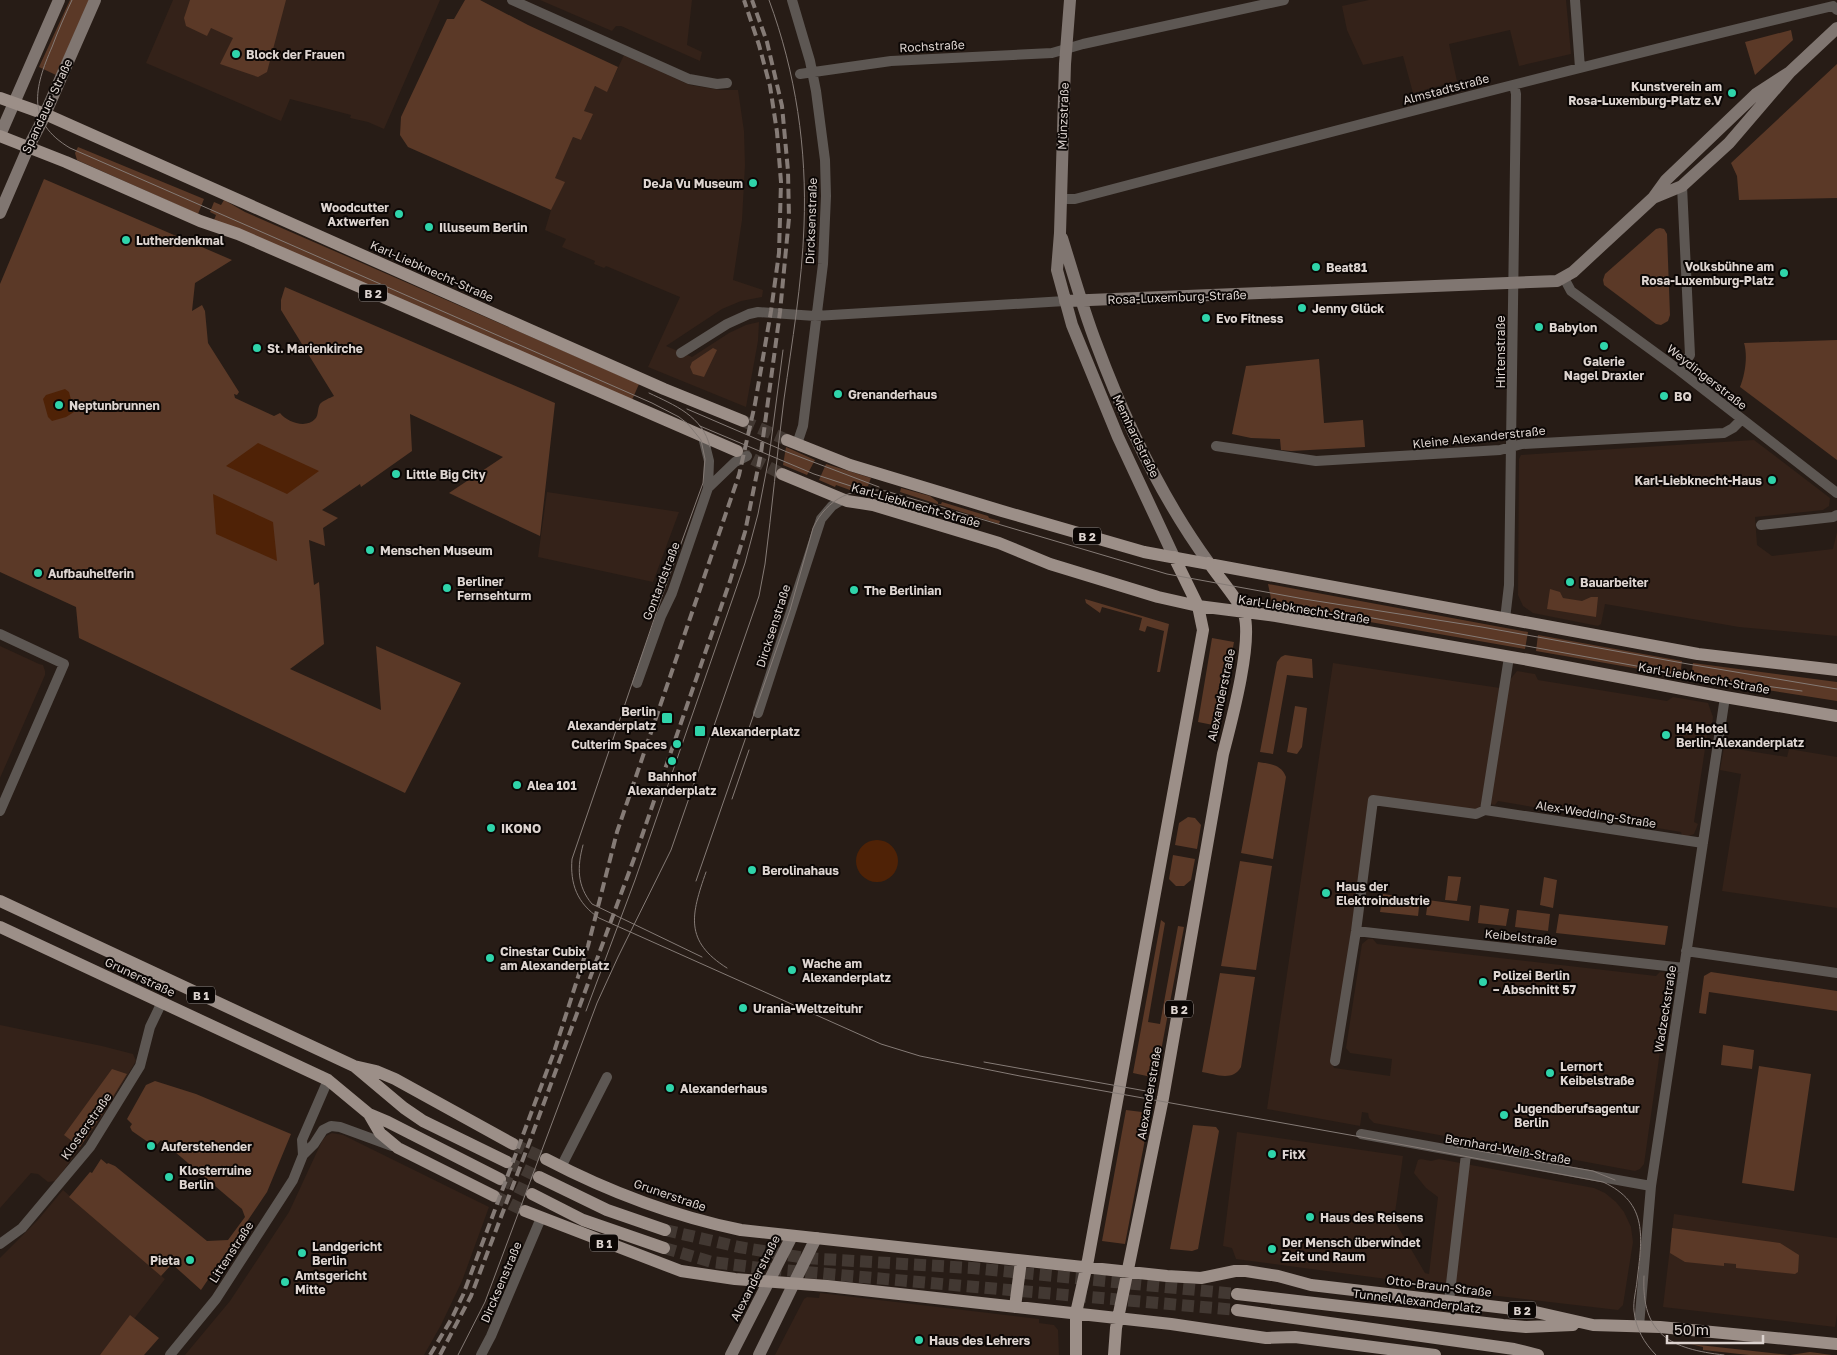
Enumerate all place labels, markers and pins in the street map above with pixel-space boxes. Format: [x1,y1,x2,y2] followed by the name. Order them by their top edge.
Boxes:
[246,47,345,62] place label: Block der Frauen
[230,48,242,60] marker: Block der Frauen
[1568,79,1722,108] place label: Kunstverein am Rosa-Luxemburg-Platz e.V
[1726,87,1738,99] marker: Kunstverein am Rosa-Luxemburg-Platz e.V
[643,176,743,191] place label: DeJa Vu Museum
[747,177,759,189] marker: DeJa Vu Museum
[321,200,389,229] place label: Woodcutter Axtwerfen
[393,208,405,220] marker: Woodcutter Axtwerfen
[439,220,528,235] place label: Illuseum Berlin
[423,221,435,233] marker: Illuseum Berlin
[136,233,224,248] place label: Lutherdenkmal
[120,234,132,246] marker: Lutherdenkmal
[1641,259,1774,288] place label: Volksbühne am Rosa-Luxemburg-Platz
[1326,260,1367,275] place label: Beat81
[1310,261,1322,273] marker: Beat81
[1778,267,1790,279] marker: Volksbühne am Rosa-Luxemburg-Platz
[1312,301,1384,316] place label: Jenny Glück
[1296,302,1308,314] marker: Jenny Glück
[1216,311,1284,326] place label: Evo Fitness
[1200,312,1212,324] marker: Evo Fitness
[1549,320,1597,335] place label: Babylon
[1533,321,1545,333] marker: Babylon
[1598,340,1610,352] marker: Galerie Nagel Draxler
[267,341,363,356] place label: St. Marienkirche
[251,342,263,354] marker: St. Marienkirche
[1564,354,1644,383] place label: Galerie Nagel Draxler
[848,387,937,402] place label: Grenanderhaus
[832,388,844,400] marker: Grenanderhaus
[1674,389,1692,404] place label: BQ
[1658,390,1670,402] marker: BQ
[69,398,160,413] place label: Neptunbrunnen
[53,399,65,411] marker: Neptunbrunnen
[406,467,487,482] place label: Little Big City
[390,468,402,480] marker: Little Big City
[1634,473,1762,488] place label: Karl-Liebknecht-Haus
[1766,474,1778,486] marker: Karl-Liebknecht-Haus
[380,543,493,558] place label: Menschen Museum
[364,544,376,556] marker: Menschen Museum
[48,566,134,581] place label: Aufbauhelferin
[32,567,44,579] marker: Aufbauhelferin
[457,574,531,603] place label: Berliner Fernsehturm
[1580,575,1649,590] place label: Bauarbeiter
[1564,576,1576,588] marker: Bauarbeiter
[441,582,453,594] marker: Berliner Fernsehturm
[864,583,941,598] place label: The Berlinian
[848,584,860,596] marker: The Berlinian
[567,704,656,733] place label: Berlin Alexanderplatz
[660,711,674,725] marker: Berlin Alexanderplatz
[1676,721,1804,750] place label: H4 Hotel Berlin-Alexanderplatz
[693,724,707,738] marker: Alexanderplatz
[711,724,800,739] place label: Alexanderplatz
[1660,729,1672,741] marker: H4 Hotel Berlin-Alexanderplatz
[571,737,667,752] place label: Culterim Spaces
[671,738,683,750] marker: Culterim Spaces
[666,755,678,767] marker: Bahnhof Alexanderplatz
[628,769,716,798] place label: Bahnhof Alexanderplatz
[527,778,577,793] place label: Alea 101
[511,779,523,791] marker: Alea 101
[501,821,541,836] place label: IKONO
[485,822,497,834] marker: IKONO
[762,863,839,878] place label: Berolinahaus
[746,864,758,876] marker: Berolinahaus
[1336,879,1430,908] place label: Haus der Elektroindustrie
[1320,887,1332,899] marker: Haus der Elektroindustrie
[500,944,609,973] place label: Cinestar Cubix am Alexanderplatz
[484,952,496,964] marker: Cinestar Cubix am Alexanderplatz
[802,956,891,985] place label: Wache am Alexanderplatz
[786,964,798,976] marker: Wache am Alexanderplatz
[1493,968,1577,997] place label: Polizei Berlin – Abschnitt 57
[1477,976,1489,988] marker: Polizei Berlin – Abschnitt 57
[753,1001,863,1016] place label: Urania-Weltzeituhr
[737,1002,749,1014] marker: Urania-Weltzeituhr
[1560,1059,1634,1088] place label: Lernort Keibelstraße
[1544,1067,1556,1079] marker: Lernort Keibelstraße
[680,1081,768,1096] place label: Alexanderhaus
[664,1082,676,1094] marker: Alexanderhaus
[1514,1101,1640,1130] place label: Jugendberufsagentur Berlin
[1498,1109,1510,1121] marker: Jugendberufsagentur Berlin
[161,1139,252,1154] place label: Auferstehender
[145,1140,157,1152] marker: Auferstehender
[1282,1147,1306,1162] place label: FitX
[1266,1148,1278,1160] marker: FitX
[179,1163,251,1192] place label: Klosterruine Berlin
[163,1171,175,1183] marker: Klosterruine Berlin
[1320,1210,1424,1225] place label: Haus des Reisens
[1304,1211,1316,1223] marker: Haus des Reisens
[1282,1235,1421,1264] place label: Der Mensch überwindet Zeit und Raum
[312,1239,382,1268] place label: Landgericht Berlin
[1266,1243,1278,1255] marker: Der Mensch überwindet Zeit und Raum
[296,1247,308,1259] marker: Landgericht Berlin
[150,1253,180,1268] place label: Pieta
[184,1254,196,1266] marker: Pieta
[295,1268,367,1297] place label: Amtsgericht Mitte
[279,1276,291,1288] marker: Amtsgericht Mitte
[929,1333,1031,1348] place label: Haus des Lehrers
[913,1334,925,1346] marker: Haus des Lehrers

